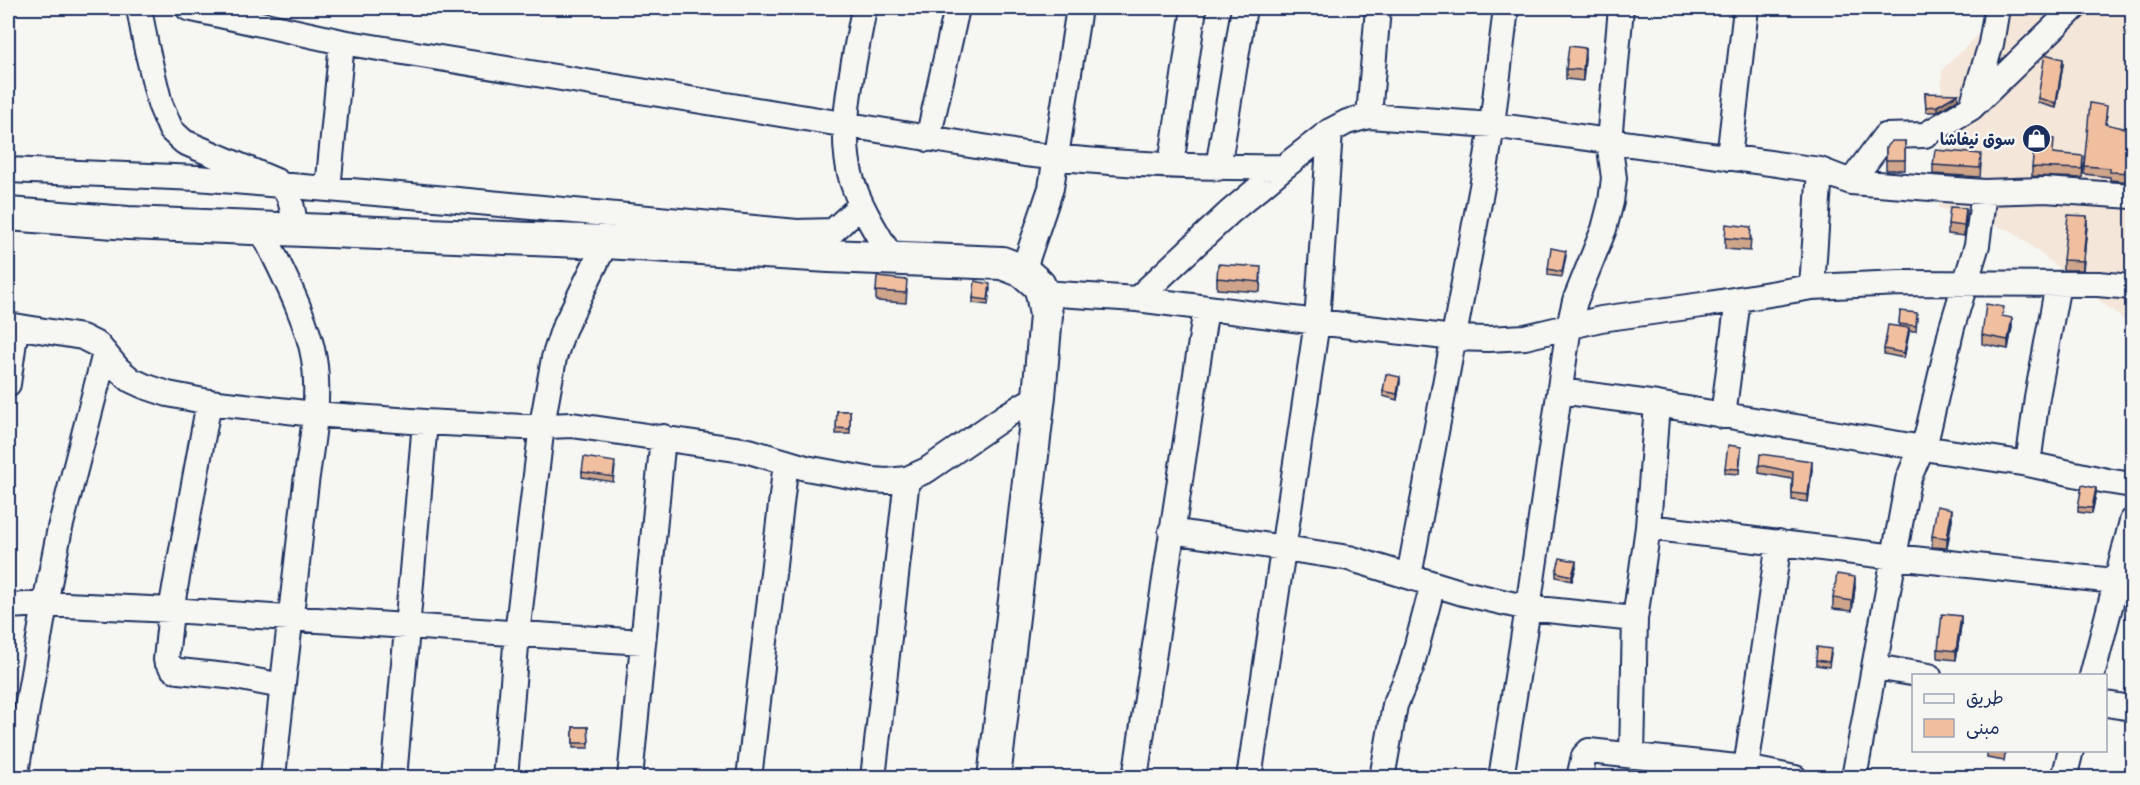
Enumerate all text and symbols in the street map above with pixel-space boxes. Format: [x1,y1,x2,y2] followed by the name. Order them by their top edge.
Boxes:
[2020,123,2052,155] shop icon: سوق نيفاشا
[1940,131,2015,150] place label: سوق نيفاشا
[1912,674,2107,752] legend
[1966,688,2004,709] text: طريق
[1966,718,2000,739] text: مبنى

